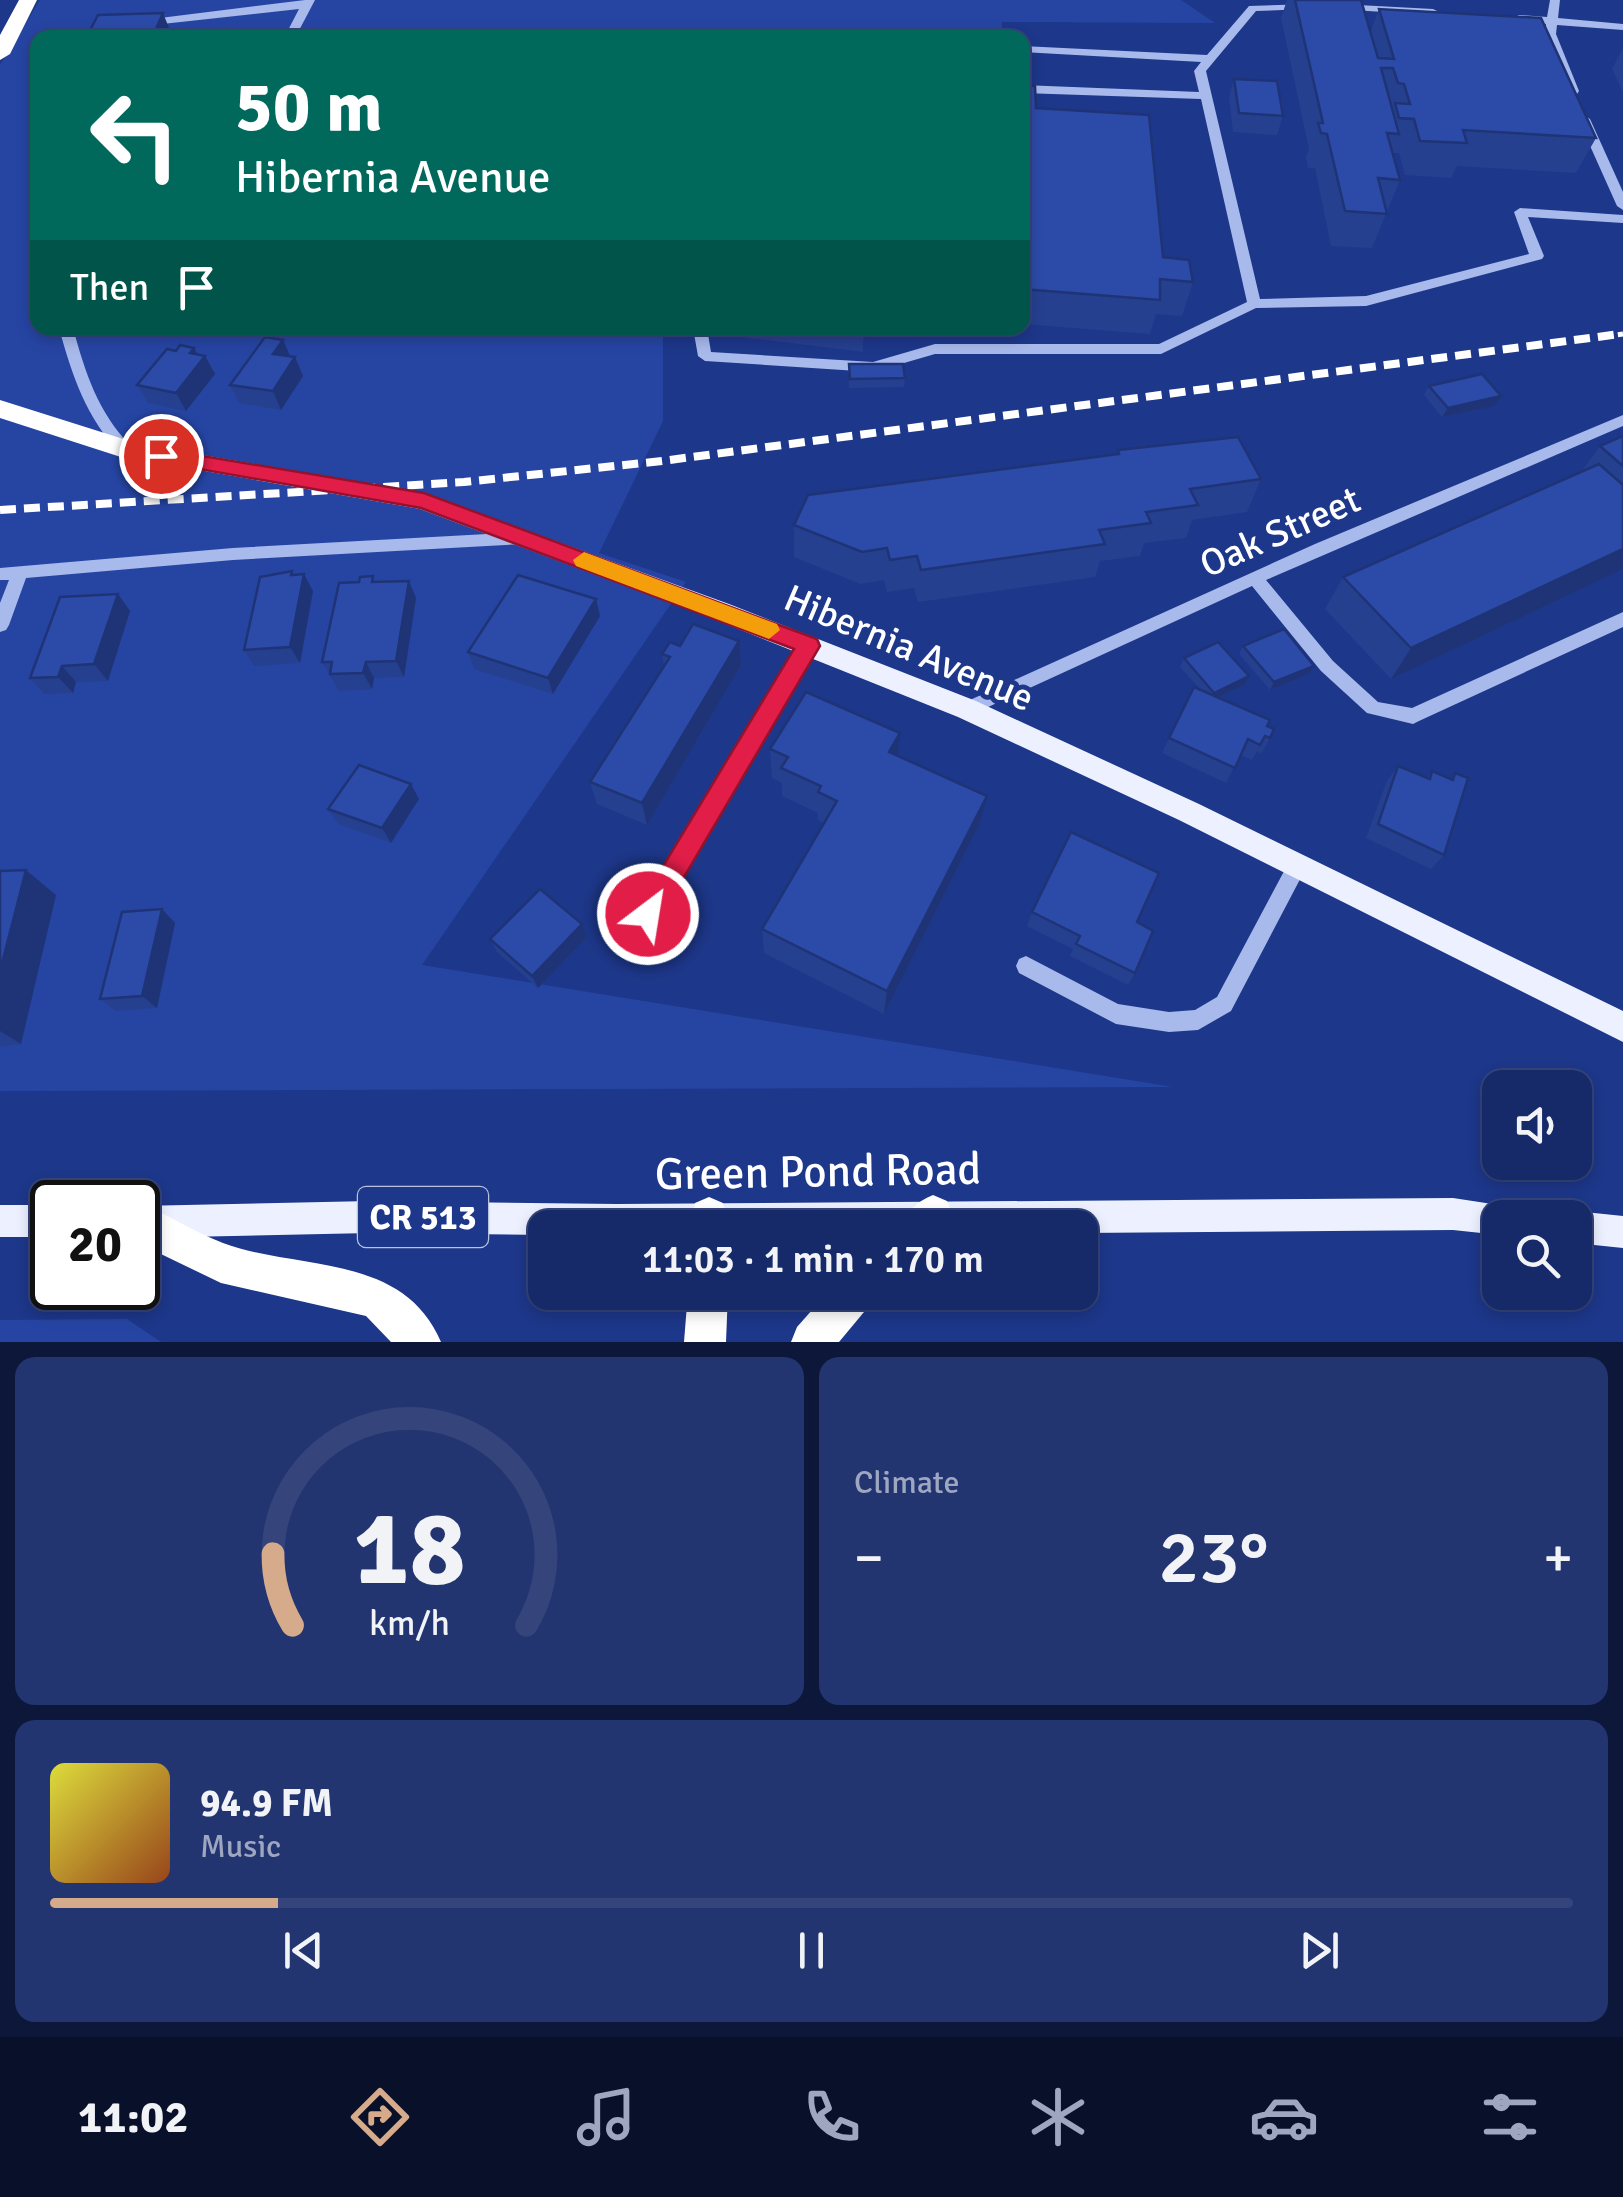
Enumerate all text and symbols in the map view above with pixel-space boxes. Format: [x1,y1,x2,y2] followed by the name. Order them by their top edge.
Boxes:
[235,64,383,150] text: 50 m
[70,70,200,200] icon: left
[235,150,551,205] text: Hibernia Avenue
[169,260,224,315] icon: arrive
[70,264,149,311] text: Then
[119,414,204,499] pin
[134,429,189,484] icon: arrive
[1193,476,1367,588] street label: Oak Street
[777,574,1041,722] street label: Hibernia Avenue
[596,862,700,966] position arrow
[1482,1070,1592,1310] map controls
[1482,1070,1592,1180] button: sound
[654,1142,982,1202] street label: Green Pond Road
[30,1180,160,1310] speed limit sign: 20
[358,1187,488,1247] road number: CR 513
[1482,1200,1592,1310] button: search
[642,1236,984,1283] text: 11:03 · 1 min · 170 m
[854,1463,960,1502] text: Climate
[353,1485,466,1613] text: 18
[1159,1511,1268,1604] text: 23°
[854,1524,884,1592] text: −
[1543,1524,1573,1592] text: +
[369,1601,450,1645] text: km/h
[200,1780,333,1827] text: 94.9 FM
[200,1827,281,1866] text: Music
[276,1923,331,1978] icon: previous
[784,1923,839,1978] icon: pause
[1292,1923,1347,1978] icon: next
[345,2082,415,2152] icon: directions
[571,2082,641,2152] icon: music
[797,2082,867,2152] icon: phone
[1023,2082,1093,2152] icon: climate
[1249,2082,1319,2152] icon: car
[1475,2082,1545,2152] icon: filters
[78,2090,188,2145] text: 11:02

